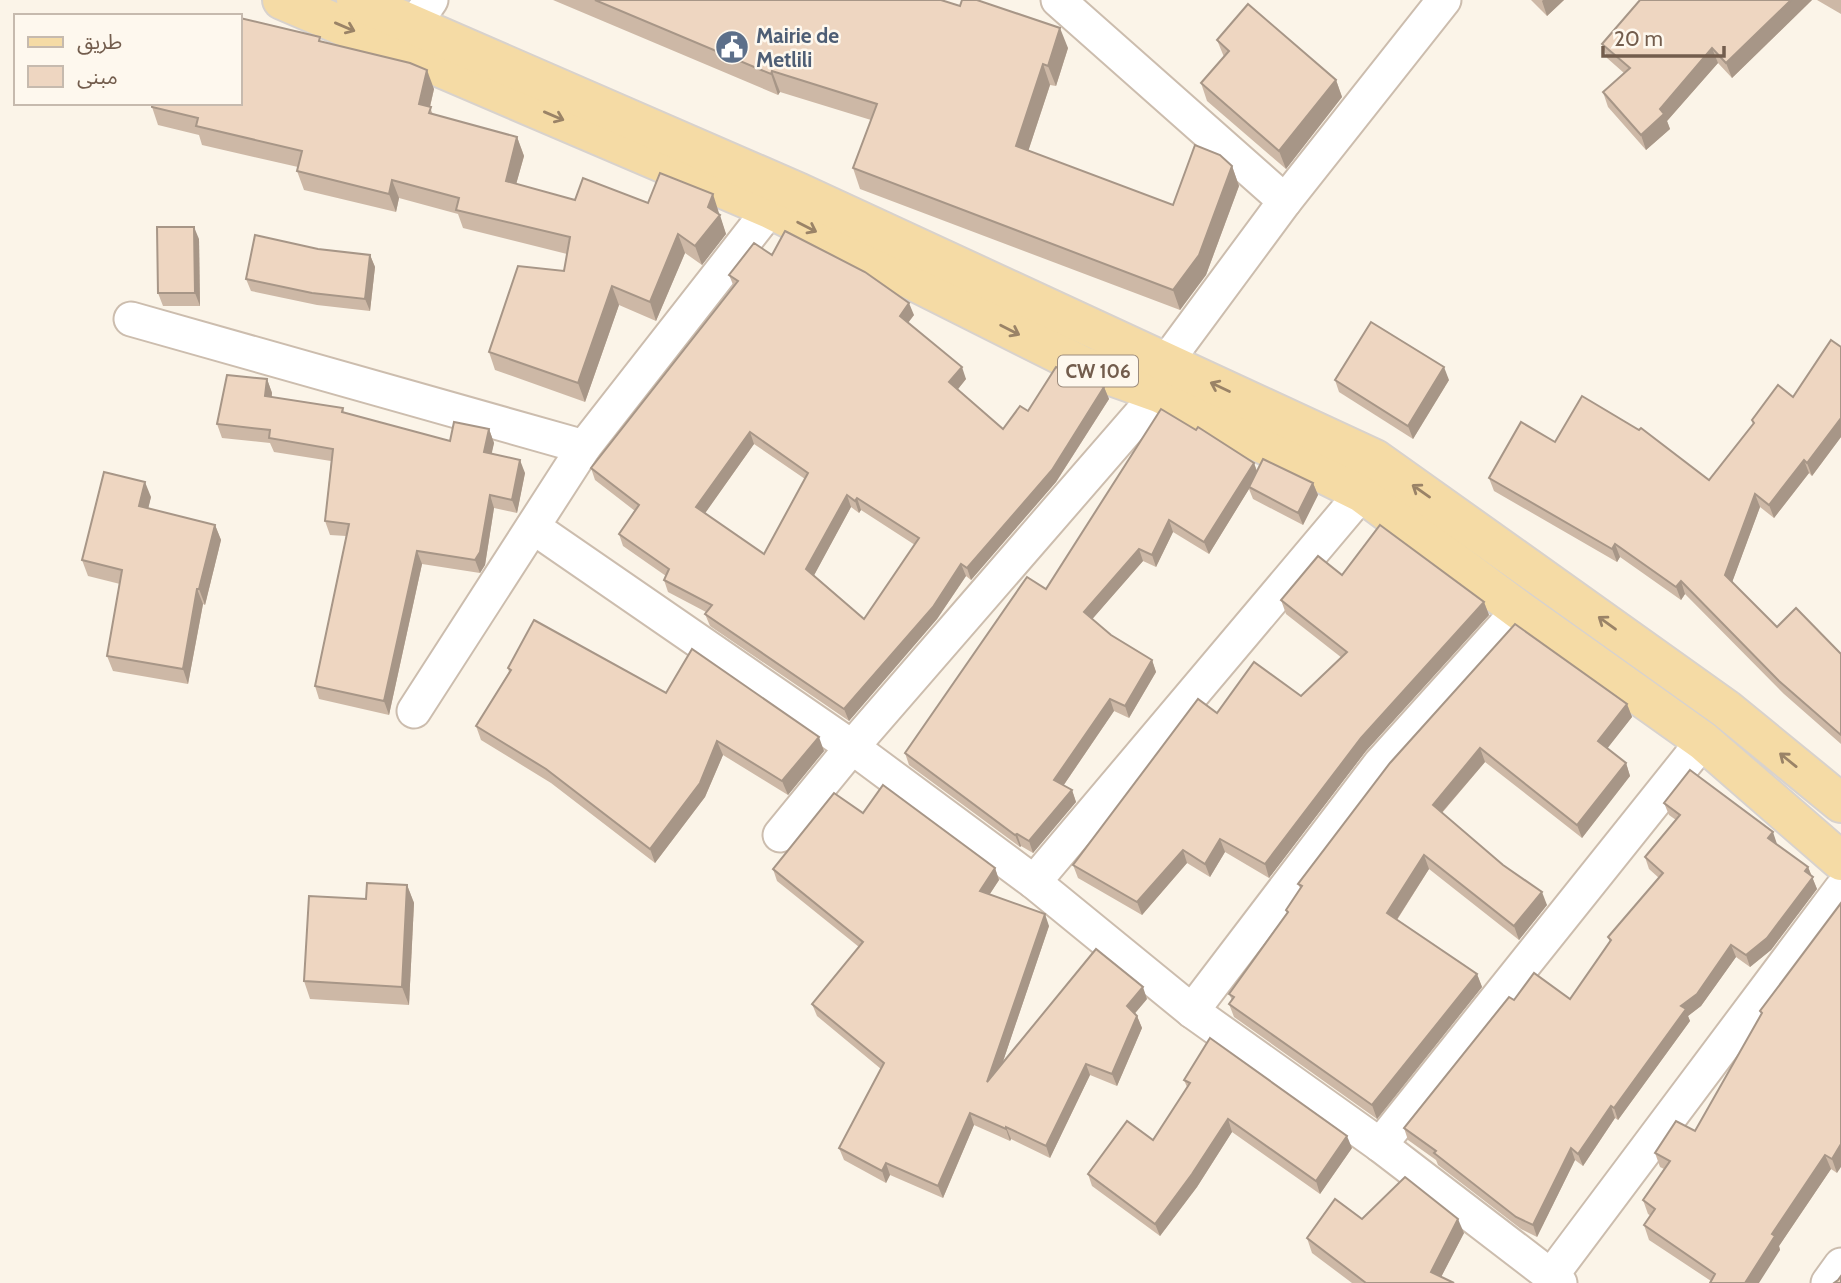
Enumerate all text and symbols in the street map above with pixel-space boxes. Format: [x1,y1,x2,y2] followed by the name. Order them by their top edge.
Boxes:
[14,14,242,105] legend
[1603,14,1724,58] scale bar
[334,21,355,34] one-way arrow
[756,23,839,72] place label: Mairie de Metlili
[1614,26,1663,51] text: 20 m
[713,28,751,66] public building icon: Mairie de Metlili
[77,29,122,55] text: طريق
[77,64,118,89] text: مبنى
[543,111,564,124] one-way arrow
[796,221,817,235] one-way arrow
[1000,323,1020,337] one-way arrow
[1058,356,1138,386] road number: CW 106
[1210,380,1231,393] one-way arrow
[1412,484,1431,498] one-way arrow
[1598,616,1617,630] one-way arrow
[1780,752,1798,768] one-way arrow

